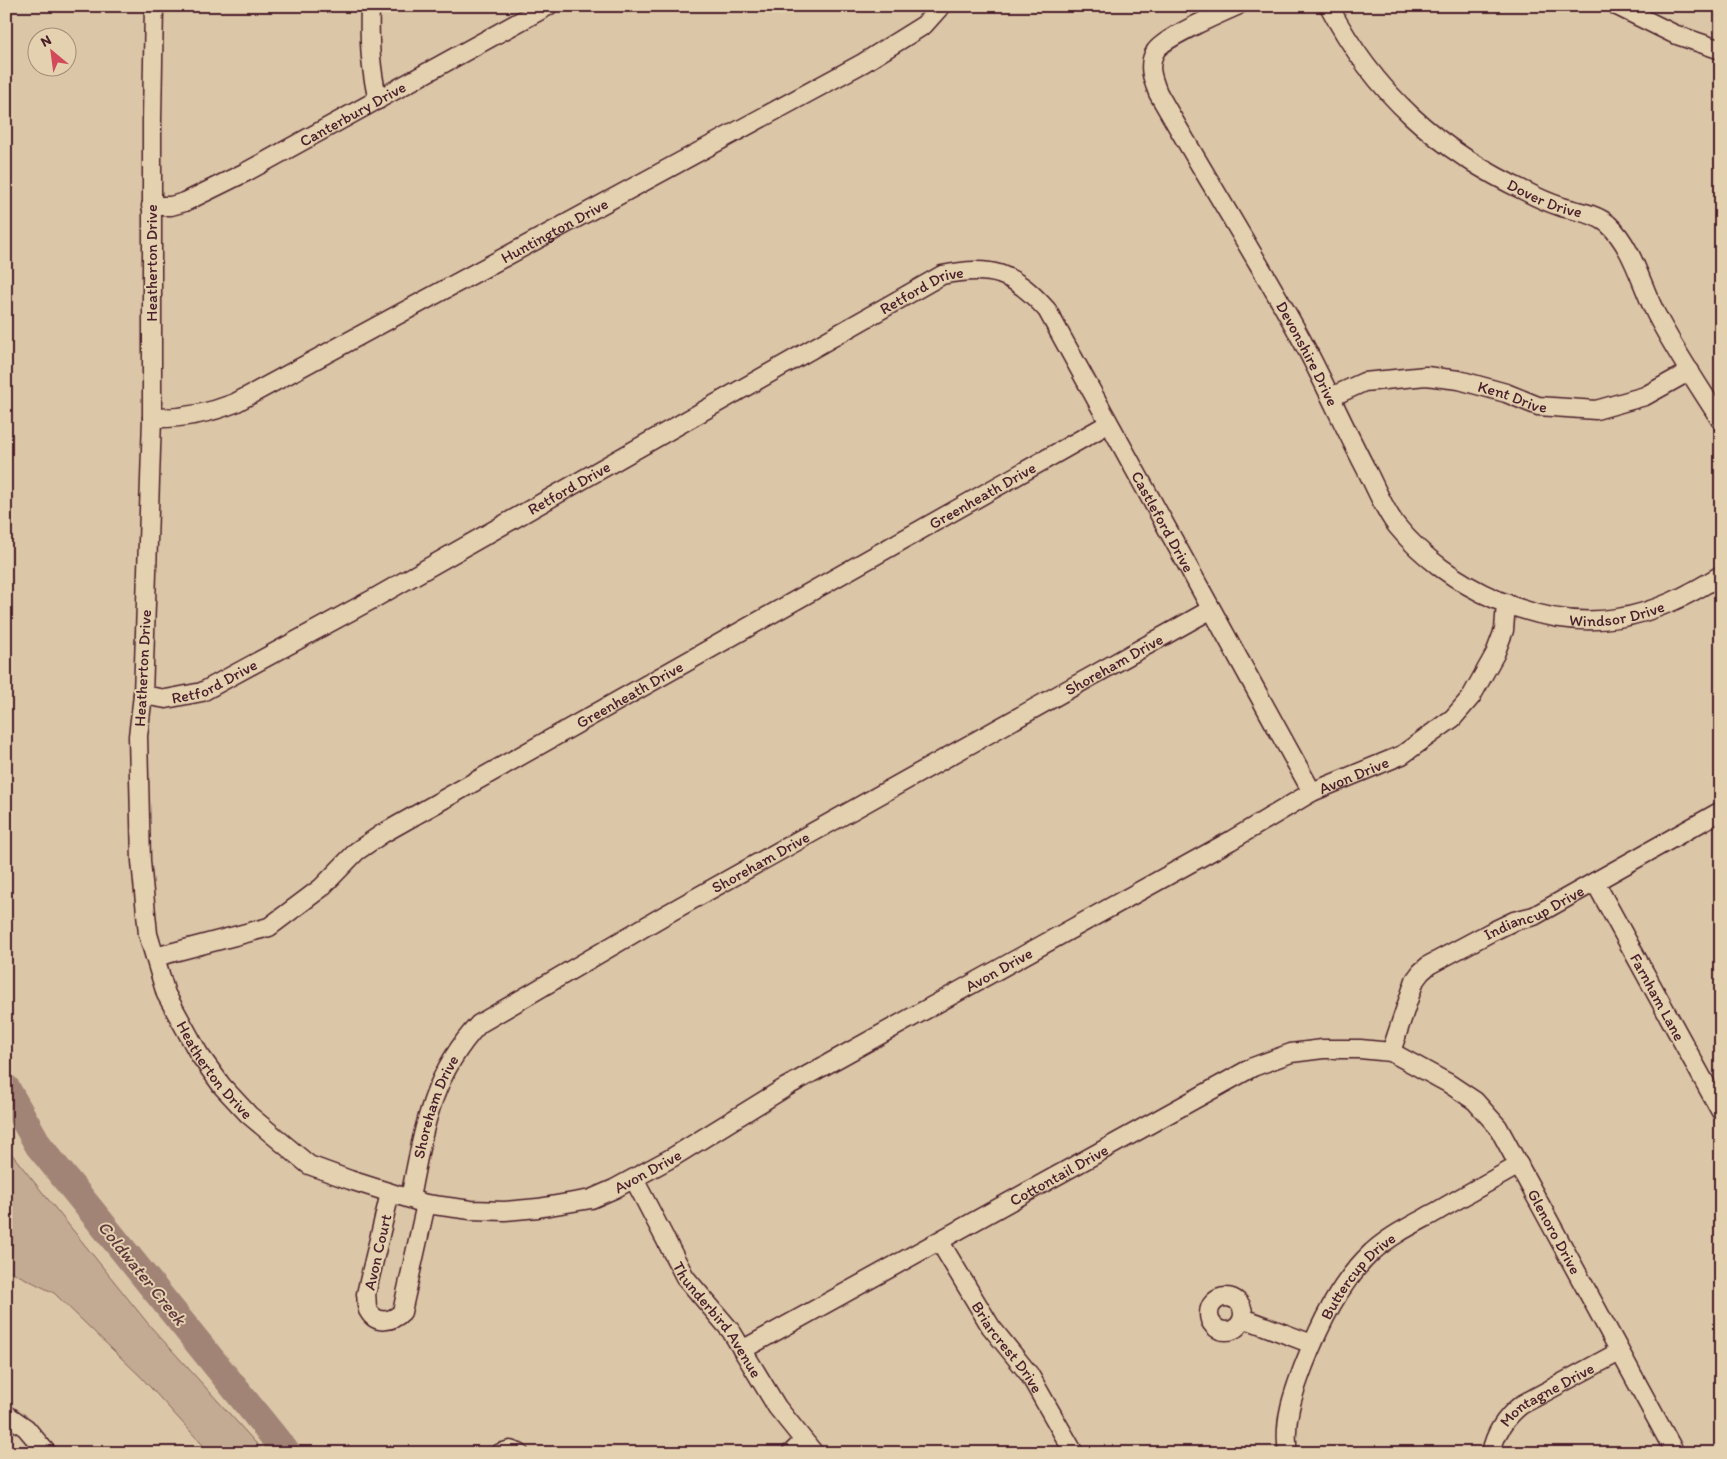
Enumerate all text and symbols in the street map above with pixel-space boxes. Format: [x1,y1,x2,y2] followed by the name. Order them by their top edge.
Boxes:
[28,28,78,78] north arrow
[38,31,54,51] text: N
[296,77,409,151] street label: Canterbury Drive
[1504,175,1584,222] street label: Dover Drive
[498,194,611,267] street label: Huntington Drive
[142,204,161,322] street label: Heatherton Drive
[876,263,965,319] street label: Retford Drive
[1272,298,1343,410] street label: Devonshire Drive
[1476,377,1548,417] street label: Kent Drive
[524,457,614,519] street label: Retford Drive
[926,458,1039,533] street label: Greenheath Drive
[1127,468,1198,576] street label: Castleford Drive
[1568,597,1667,630] street label: Windsor Drive
[130,609,155,727] street label: Heatherton Drive
[1062,629,1166,699] street label: Shoreham Drive
[170,655,260,708] street label: Retford Drive
[573,657,687,732] street label: Greenheath Drive
[1316,752,1392,798] street label: Avon Drive
[708,827,813,897] street label: Shoreham Drive
[1481,881,1587,944] street label: Indiancup Drive
[962,943,1036,996] street label: Avon Drive
[1626,950,1689,1044] street label: Farnham Lane
[173,1018,257,1123] street label: Heatherton Drive
[409,1051,463,1160] street label: Shoreham Drive
[1006,1140,1112,1210] street label: Cottontail Drive
[611,1145,685,1197] street label: Avon Drive
[1524,1186,1585,1278] street label: Glenoro Drive
[360,1212,395,1292] street label: Avon Court
[93,1216,192,1331] water label: Coldwater Creek
[1317,1228,1399,1323] street label: Buttercup Drive
[669,1258,766,1381] street label: Thunderbird Avenue
[968,1298,1047,1396] street label: Briarcrest Drive
[1496,1358,1597,1431] street label: Montagne Drive

